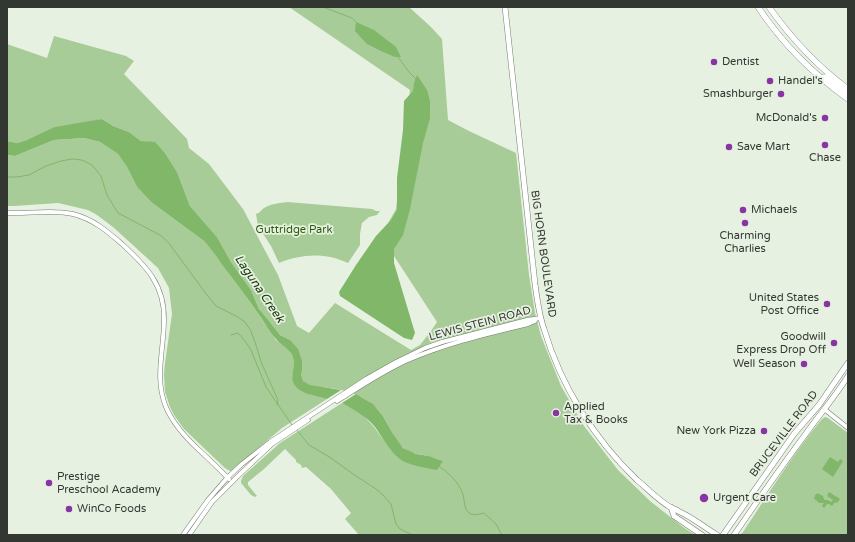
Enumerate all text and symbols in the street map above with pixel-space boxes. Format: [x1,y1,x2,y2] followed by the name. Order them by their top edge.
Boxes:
[722,55,759,69] place label: Dentist
[709,57,719,67] marker: Dentist
[778,74,823,88] place label: Handel's
[765,76,775,86] marker: Handel's
[703,87,773,101] place label: Smashburger
[776,89,786,99] marker: Smashburger
[756,111,817,125] place label: McDonald's
[820,113,830,123] marker: McDonald's
[737,140,790,154] place label: Save Mart
[820,140,830,150] marker: Chase
[724,142,734,152] marker: Save Mart
[809,151,841,165] place label: Chase
[528,190,558,318] street label: BIG HORN BOULEVARD
[751,203,797,217] place label: Michaels
[738,205,748,215] marker: Michaels
[740,218,750,228] marker: Charming Charlies
[256,223,332,237] park label: Guttridge Park
[719,229,771,255] place label: Charming Charlies
[231,252,287,326] water label: Laguna Creek
[749,291,819,317] place label: United States Post Office
[822,299,832,309] marker: United States Post Office
[427,304,533,344] street label: LEWIS STEIN ROAD
[736,330,826,356] place label: Goodwill Express Drop Off
[829,338,839,348] marker: Goodwill Express Drop Off
[733,357,796,371] place label: Well Season
[799,359,809,369] marker: Well Season
[747,388,821,480] street label: BRUCEVILLE ROAD
[564,400,628,426] place label: Applied Tax & Books
[551,408,561,418] marker: Applied Tax & Books
[676,424,756,438] place label: New York Pizza
[759,426,769,436] marker: New York Pizza
[57,470,161,496] place label: Prestige Preschool Academy
[44,478,54,488] marker: Prestige Preschool Academy
[713,491,776,505] place label: Urgent Care
[698,492,710,504] marker: Urgent Care
[77,502,146,516] place label: WinCo Foods
[64,504,74,514] marker: WinCo Foods

